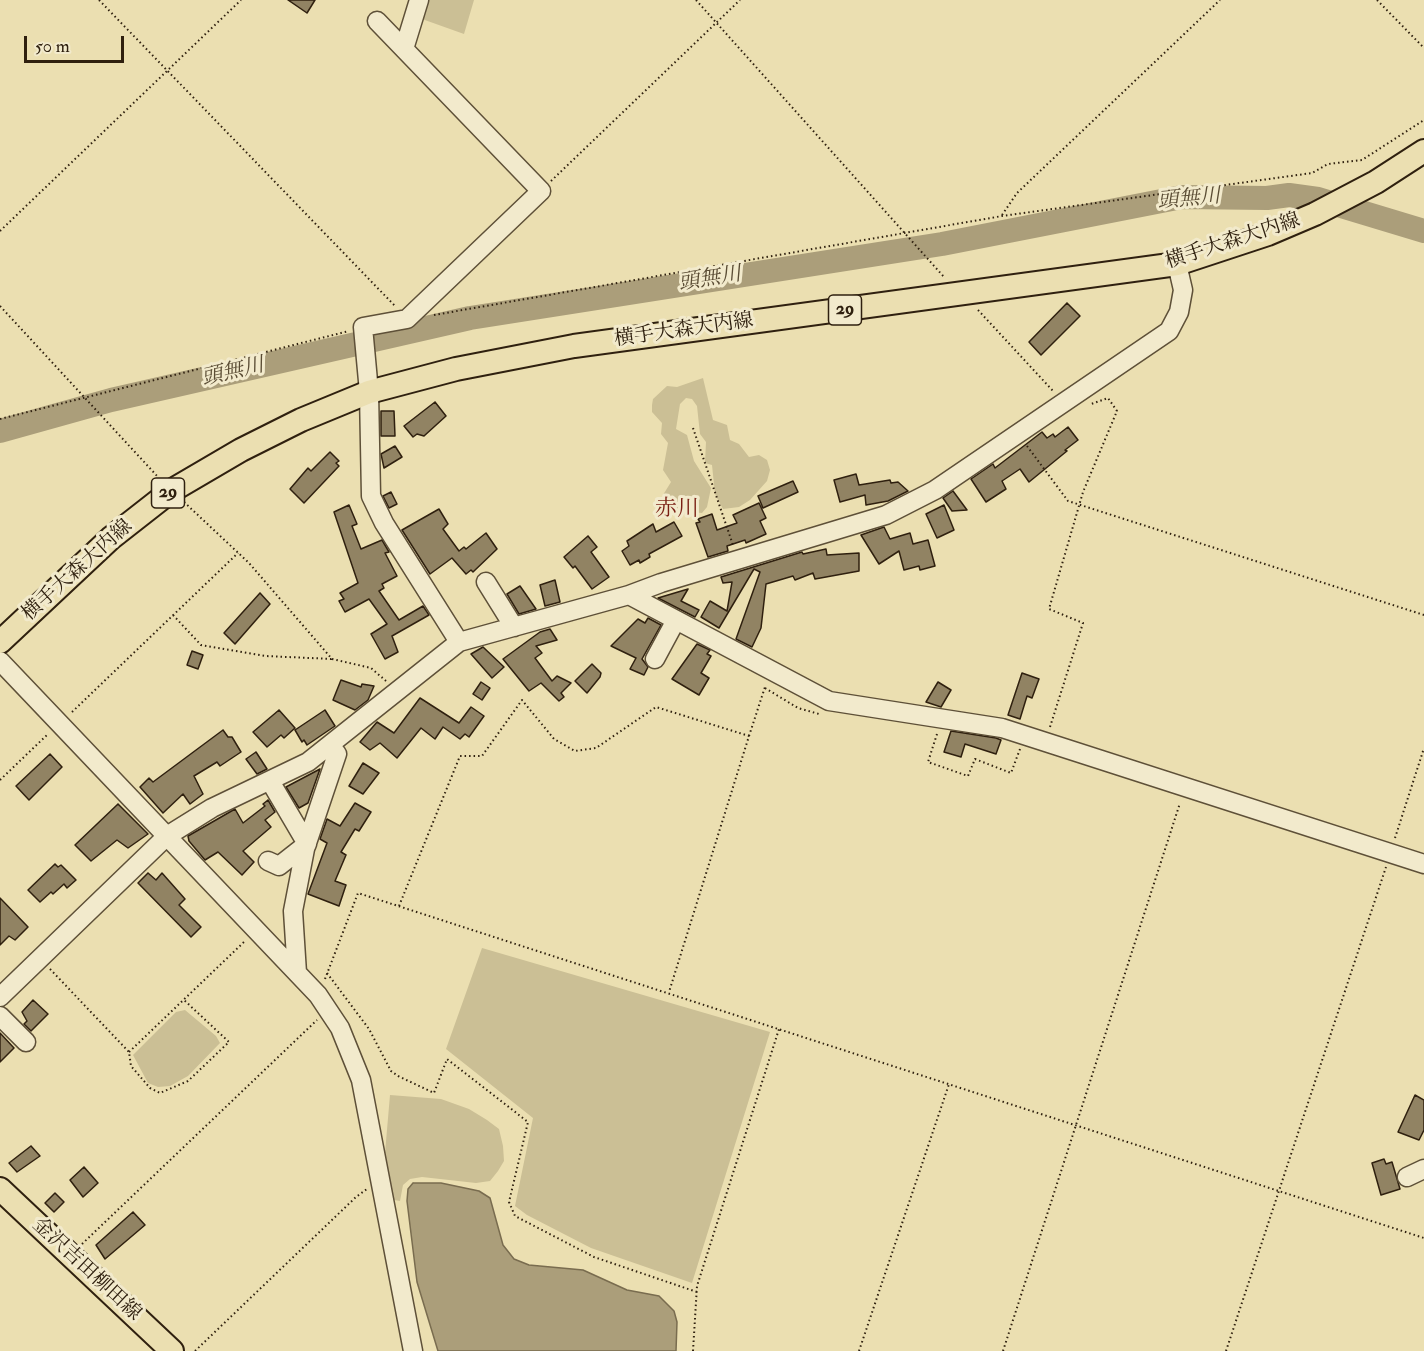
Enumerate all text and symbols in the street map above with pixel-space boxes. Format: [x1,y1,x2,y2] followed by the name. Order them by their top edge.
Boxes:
[27,24,128,62] scale bar
[35,35,70,58] text: 50 m
[1157,185,1221,215] water label: 頭無川
[1163,209,1303,275] street label: 横手大森大内線
[677,263,743,297] water label: 頭無川
[828,295,862,325] road number: 29
[613,309,755,353] street label: 横手大森大内線
[199,354,267,392] water label: 頭無川
[152,478,184,508] road number: 29
[655,497,699,523] district label: 赤川
[18,515,138,627] street label: 横手大森大内線
[27,1213,145,1327] street label: 金沢吉田柳田線

